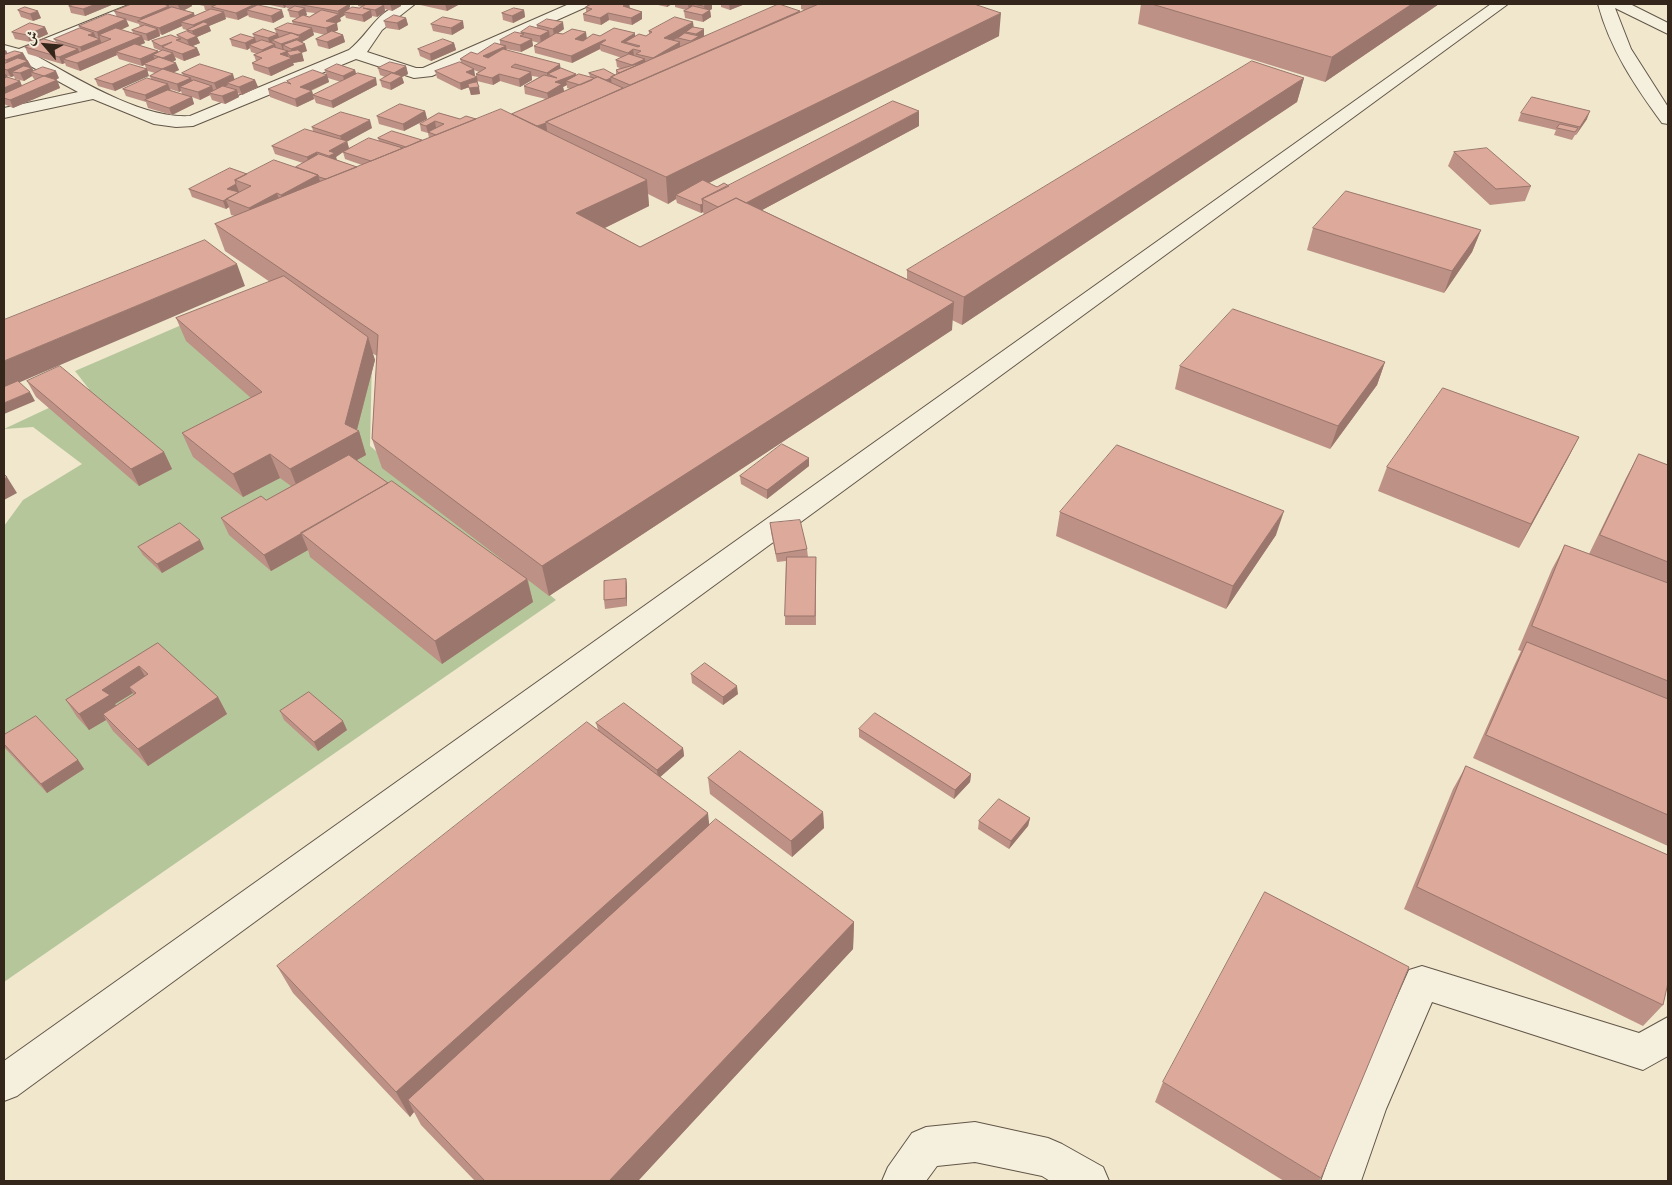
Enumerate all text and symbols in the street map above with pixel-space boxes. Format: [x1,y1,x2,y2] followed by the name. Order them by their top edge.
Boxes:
[20,20,70,70] north arrow
[20,27,43,48] text: ش

